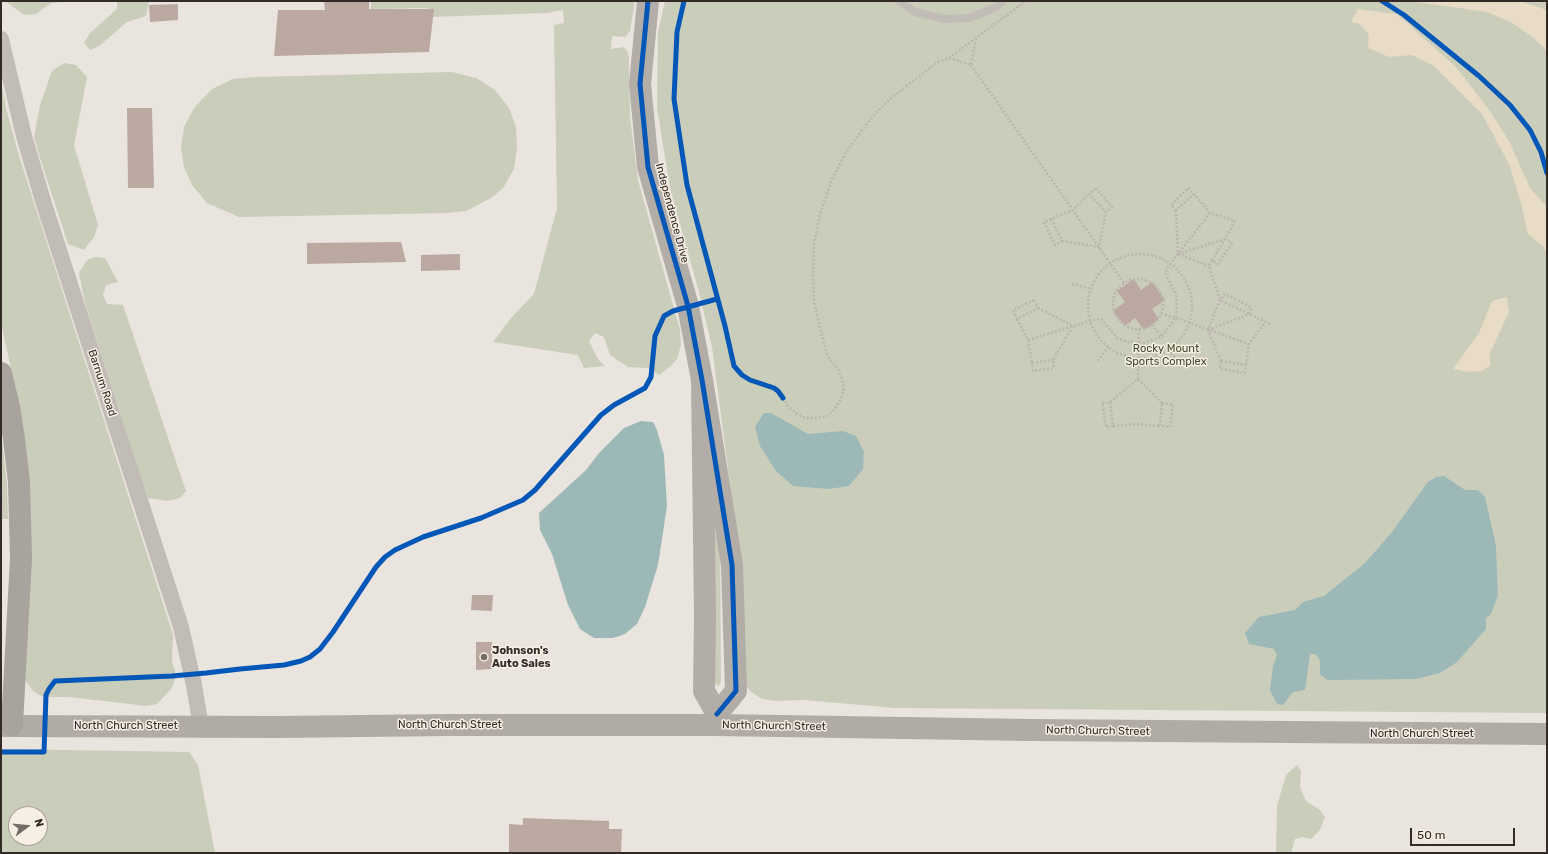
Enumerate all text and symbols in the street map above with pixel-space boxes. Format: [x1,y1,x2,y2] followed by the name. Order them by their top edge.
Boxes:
[652,162,692,264] street label: Independence Drive
[1125,342,1207,368] park label: Rocky Mount Sports Complex
[85,348,119,418] street label: Barnum Road
[492,644,551,670] place label: Johnson's Auto Sales
[479,652,489,662] marker: Johnson's Auto Sales
[398,718,502,732] street label: North Church Street
[722,718,826,734] street label: North Church Street
[74,719,178,733] street label: North Church Street
[1046,723,1150,739] street label: North Church Street
[1370,727,1474,741] street label: North Church Street
[8,806,48,846] north arrow
[32,817,46,828] text: N
[1412,820,1517,846] scale bar
[1417,828,1445,842] text: 50 m

